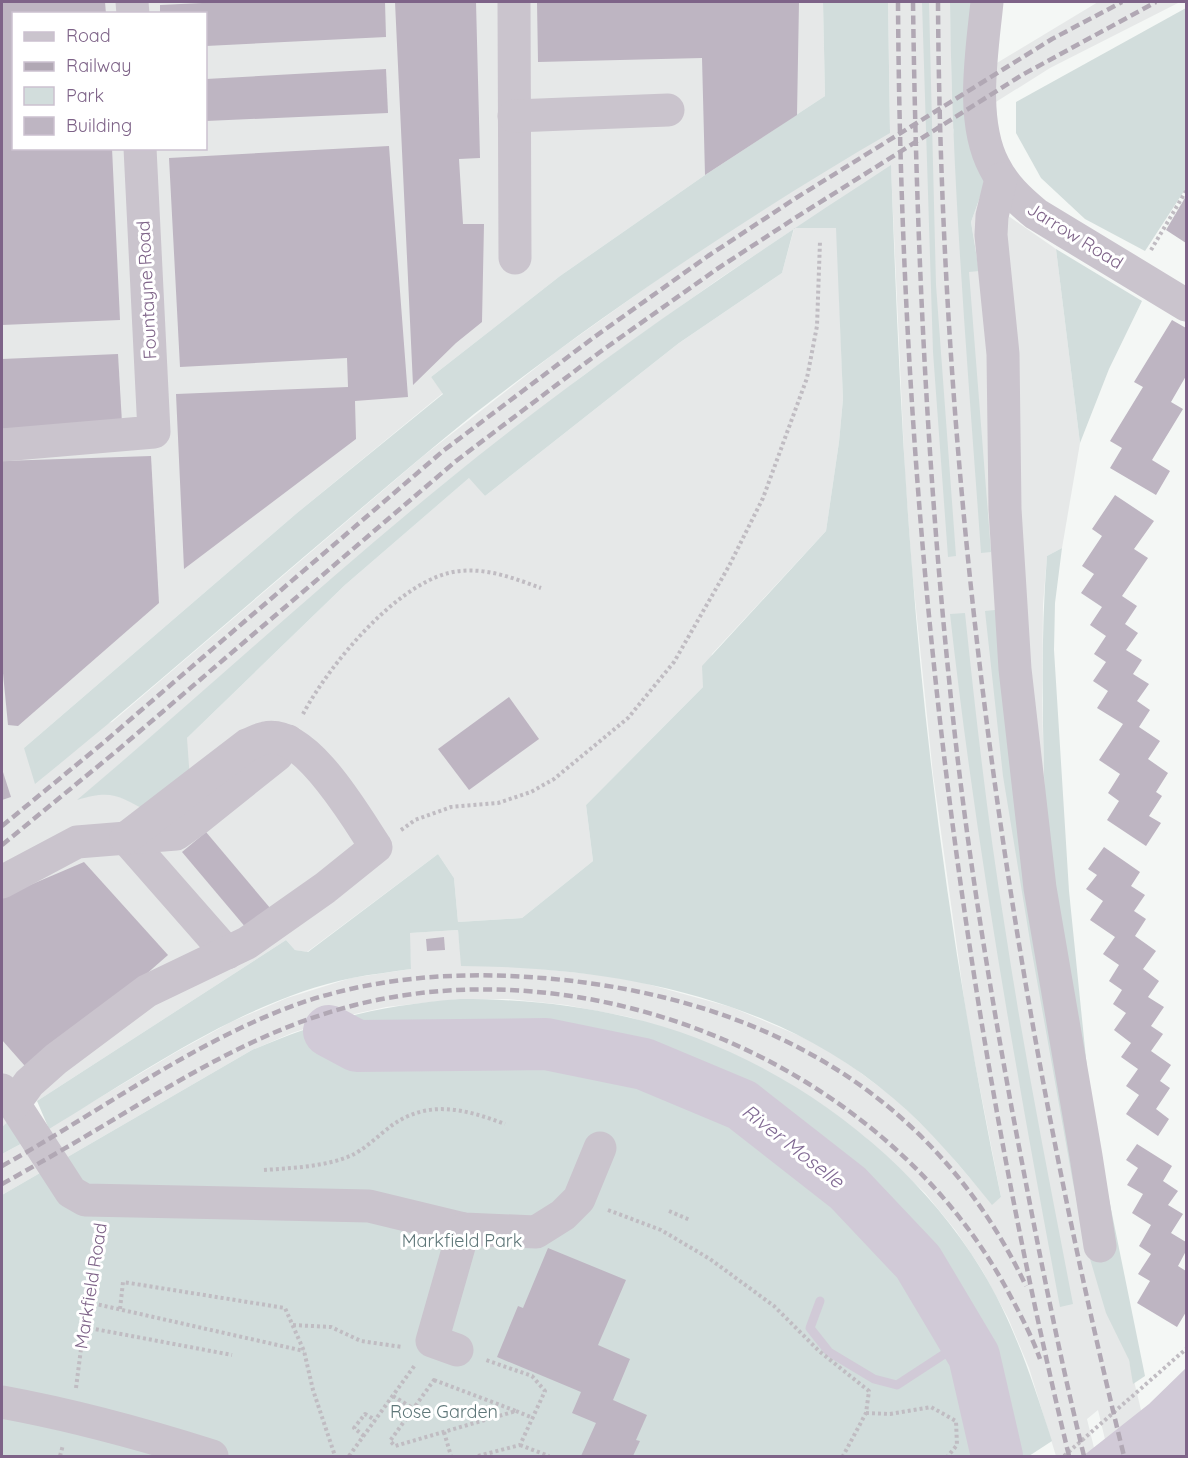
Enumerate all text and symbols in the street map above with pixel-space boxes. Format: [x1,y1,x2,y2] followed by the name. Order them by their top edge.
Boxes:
[12,12,207,150] legend
[66,24,111,47] text: Road
[66,54,132,77] text: Railway
[66,84,104,107] text: Park
[66,114,132,137] text: Building
[1023,197,1127,274] street label: Jarrow Road
[131,220,162,360] street label: Fountayne Road
[737,1098,850,1194] water label: River Moselle
[69,1221,112,1351] street label: Markfield Road
[402,1229,522,1252] park label: Markfield Park
[390,1400,498,1423] park label: Rose Garden

